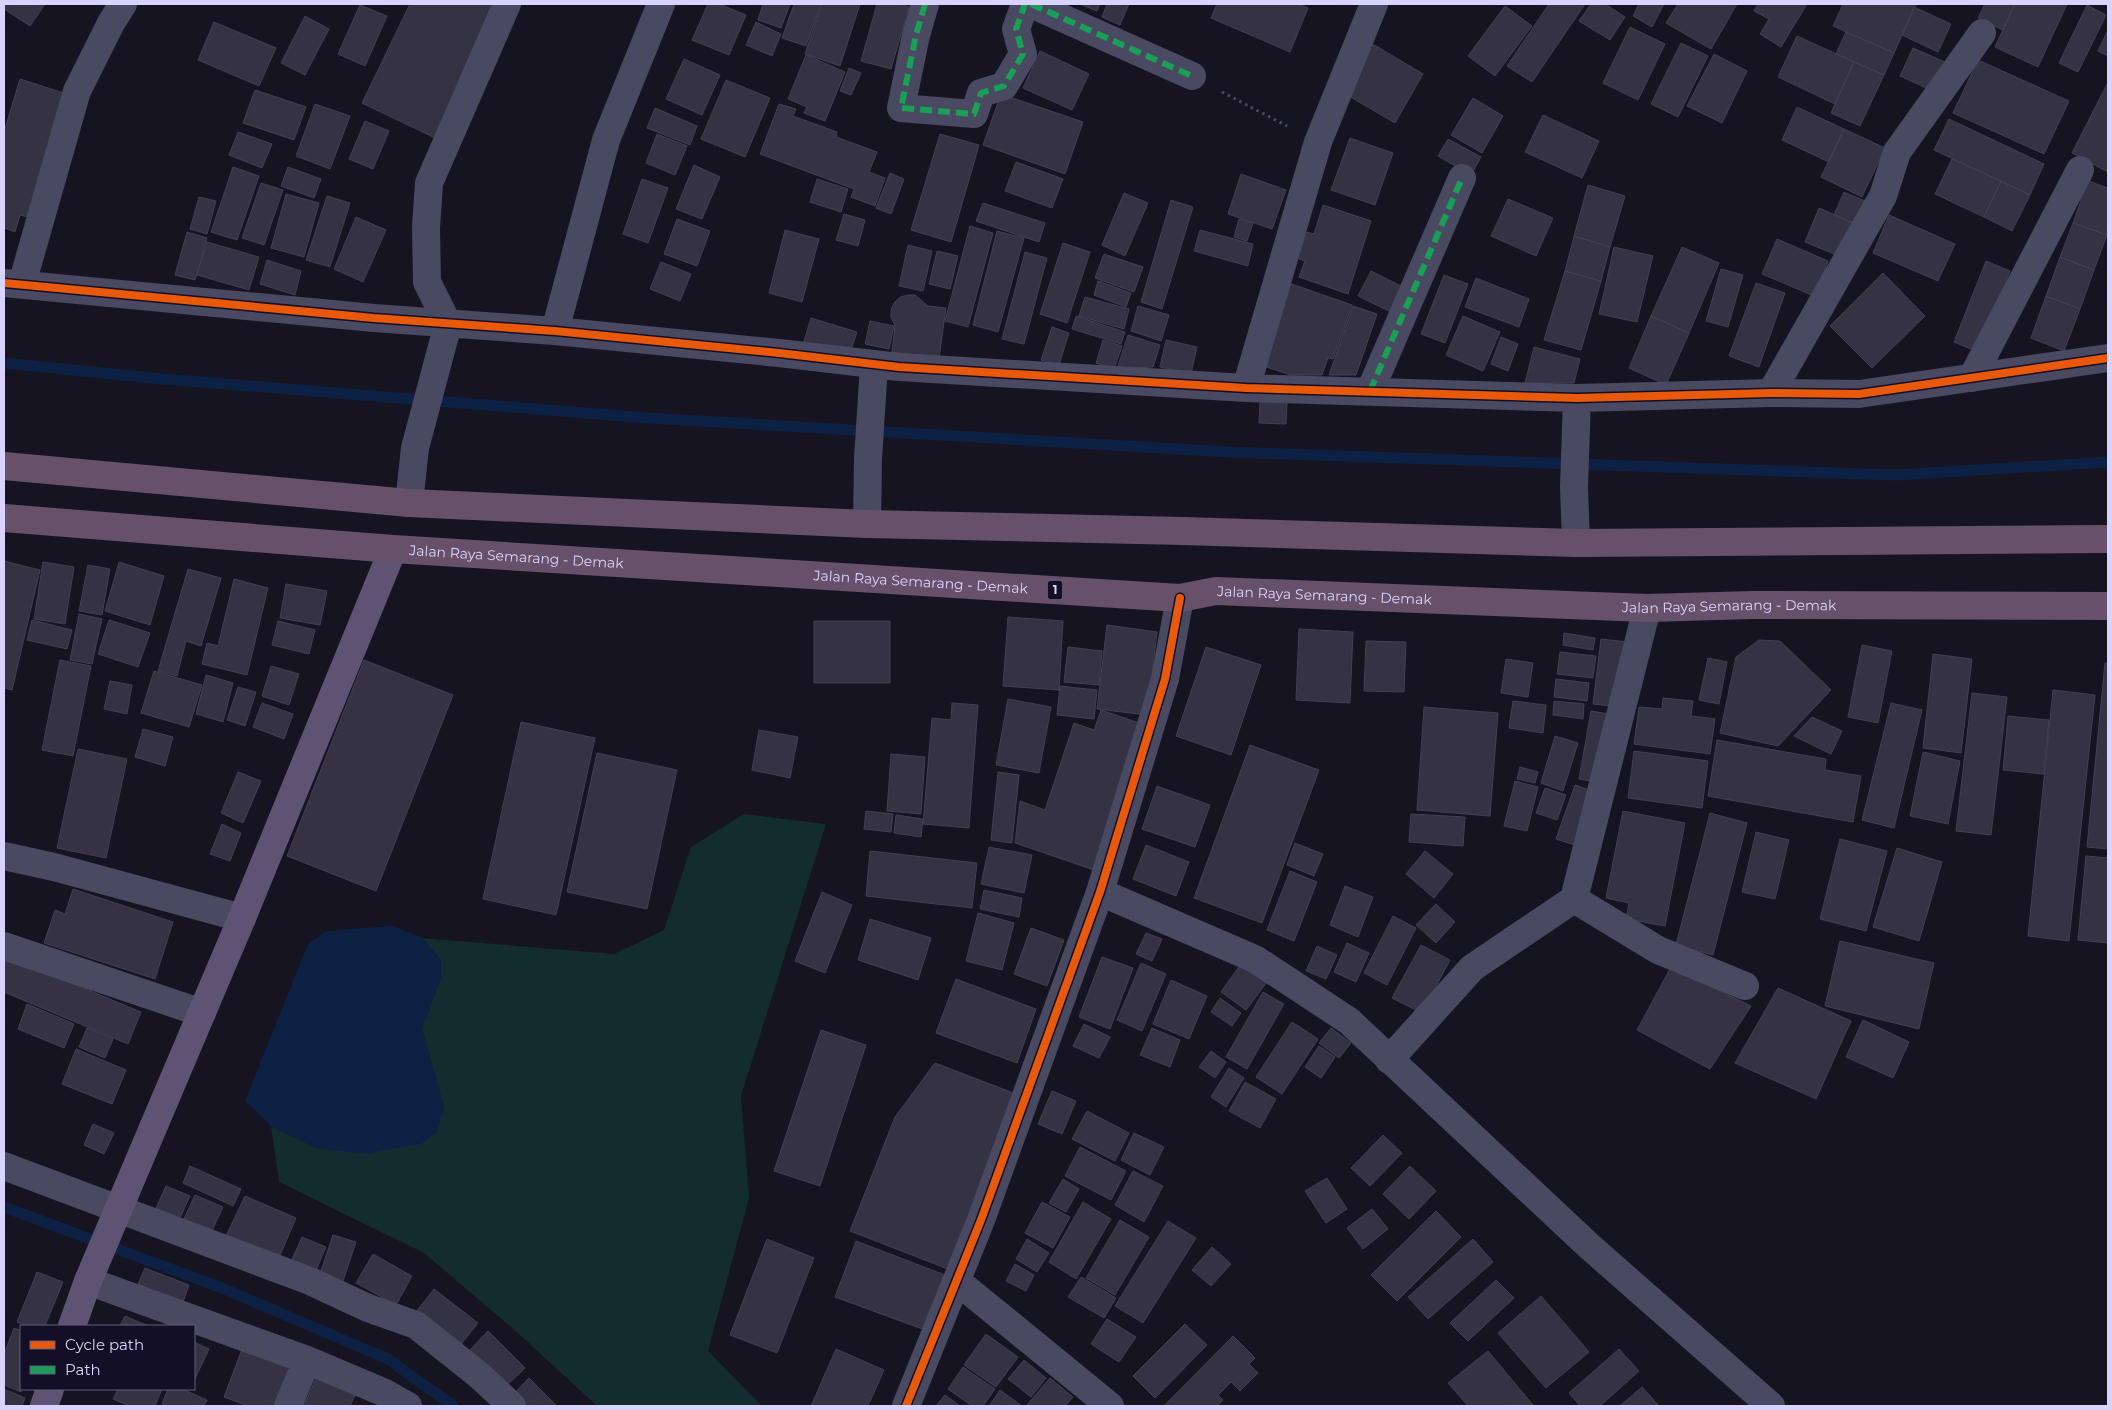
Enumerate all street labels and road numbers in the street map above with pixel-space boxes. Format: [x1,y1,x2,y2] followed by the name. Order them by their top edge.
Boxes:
[408,541,625,572] street label: Jalan Raya Semarang - Demak
[812,566,1029,598] street label: Jalan Raya Semarang - Demak
[1048,580,1062,600] road number: 1
[1216,582,1433,609] street label: Jalan Raya Semarang - Demak
[1621,596,1837,617] street label: Jalan Raya Semarang - Demak

